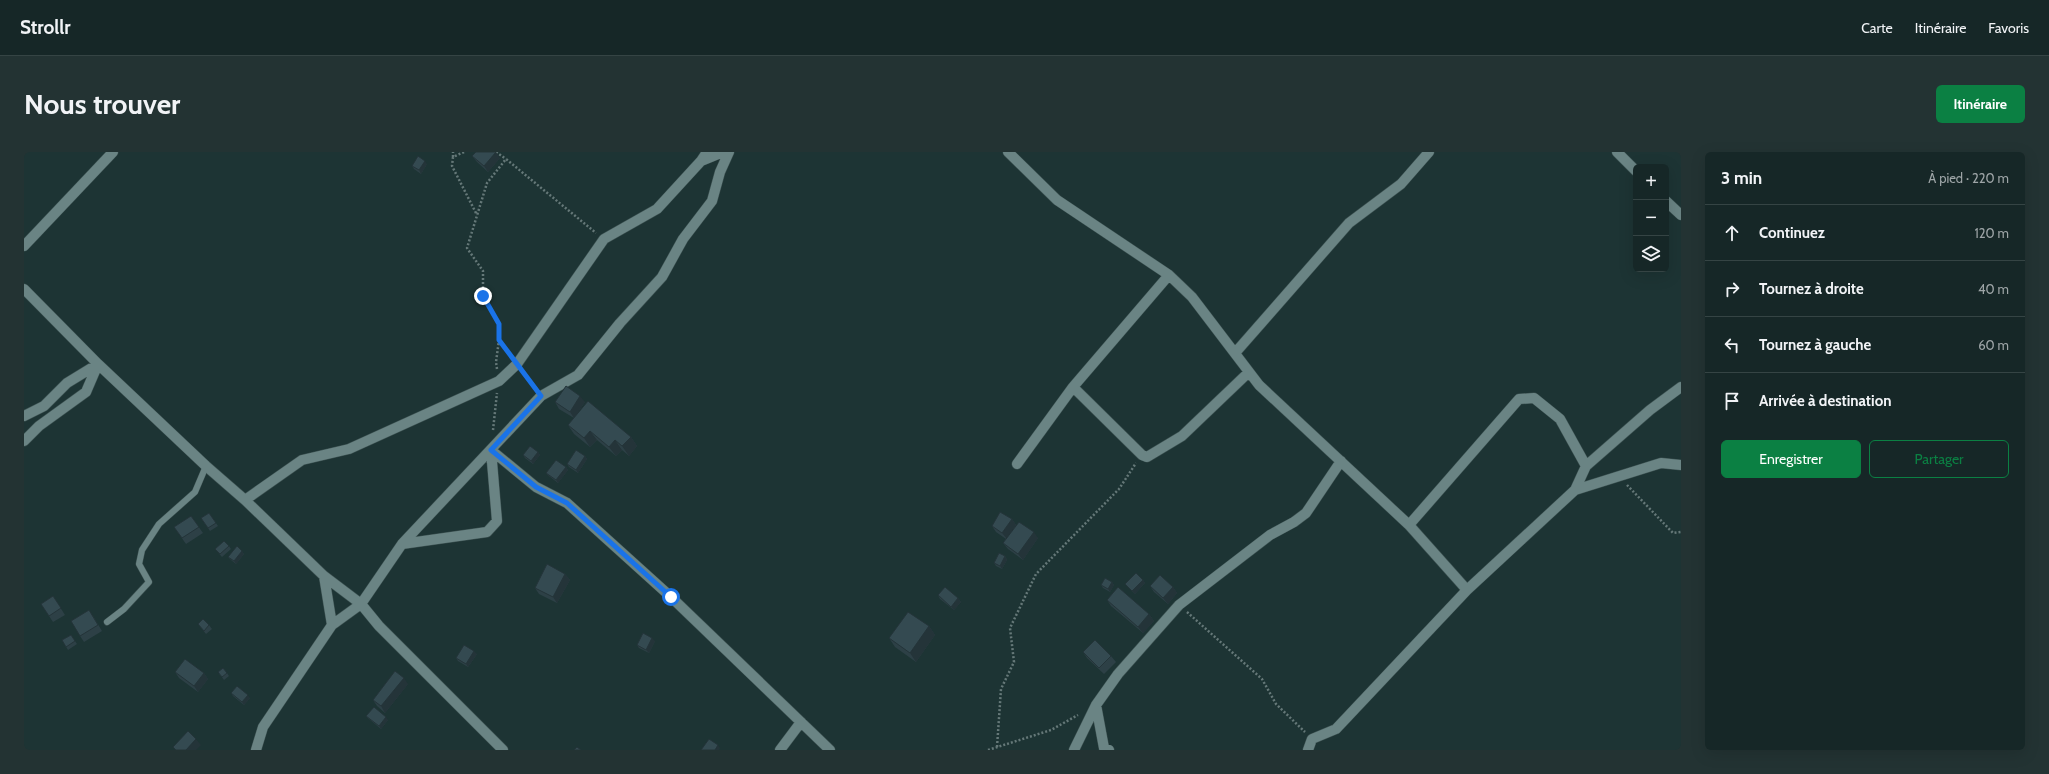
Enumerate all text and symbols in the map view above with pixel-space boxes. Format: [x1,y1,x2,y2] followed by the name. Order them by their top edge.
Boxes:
[20,16,71,39] text: Strollr
[1861,19,1893,37] text: Carte
[1915,19,1966,37] text: Itinéraire
[1988,19,2029,37] text: Favoris
[1936,85,2025,123] button: Itinéraire
[24,87,180,121] text: Nous trouver
[1633,164,1669,272] map controls
[1633,164,1669,200] button: +
[1721,168,1762,188] text: 3 min
[1928,170,2009,186] text: À pied · 220 m
[1633,200,1669,236] button: −
[1721,222,1743,244] icon: ahead
[1759,224,1825,242] text: Continuez
[1975,225,2009,241] text: 120 m
[1633,236,1669,272] button: layers
[1721,278,1743,300] icon: right
[1759,280,1864,298] text: Tournez à droite
[1978,281,2009,297] text: 40 m
[474,287,492,305] route end
[1721,334,1743,356] icon: left
[1759,336,1871,354] text: Tournez à gauche
[1978,337,2009,353] text: 60 m
[1721,390,1743,412] icon: arrive
[1759,392,1891,410] text: Arrivée à destination
[1721,440,1861,478] button: Enregistrer
[1869,440,2009,478] button: Partager
[662,588,680,606] route start

